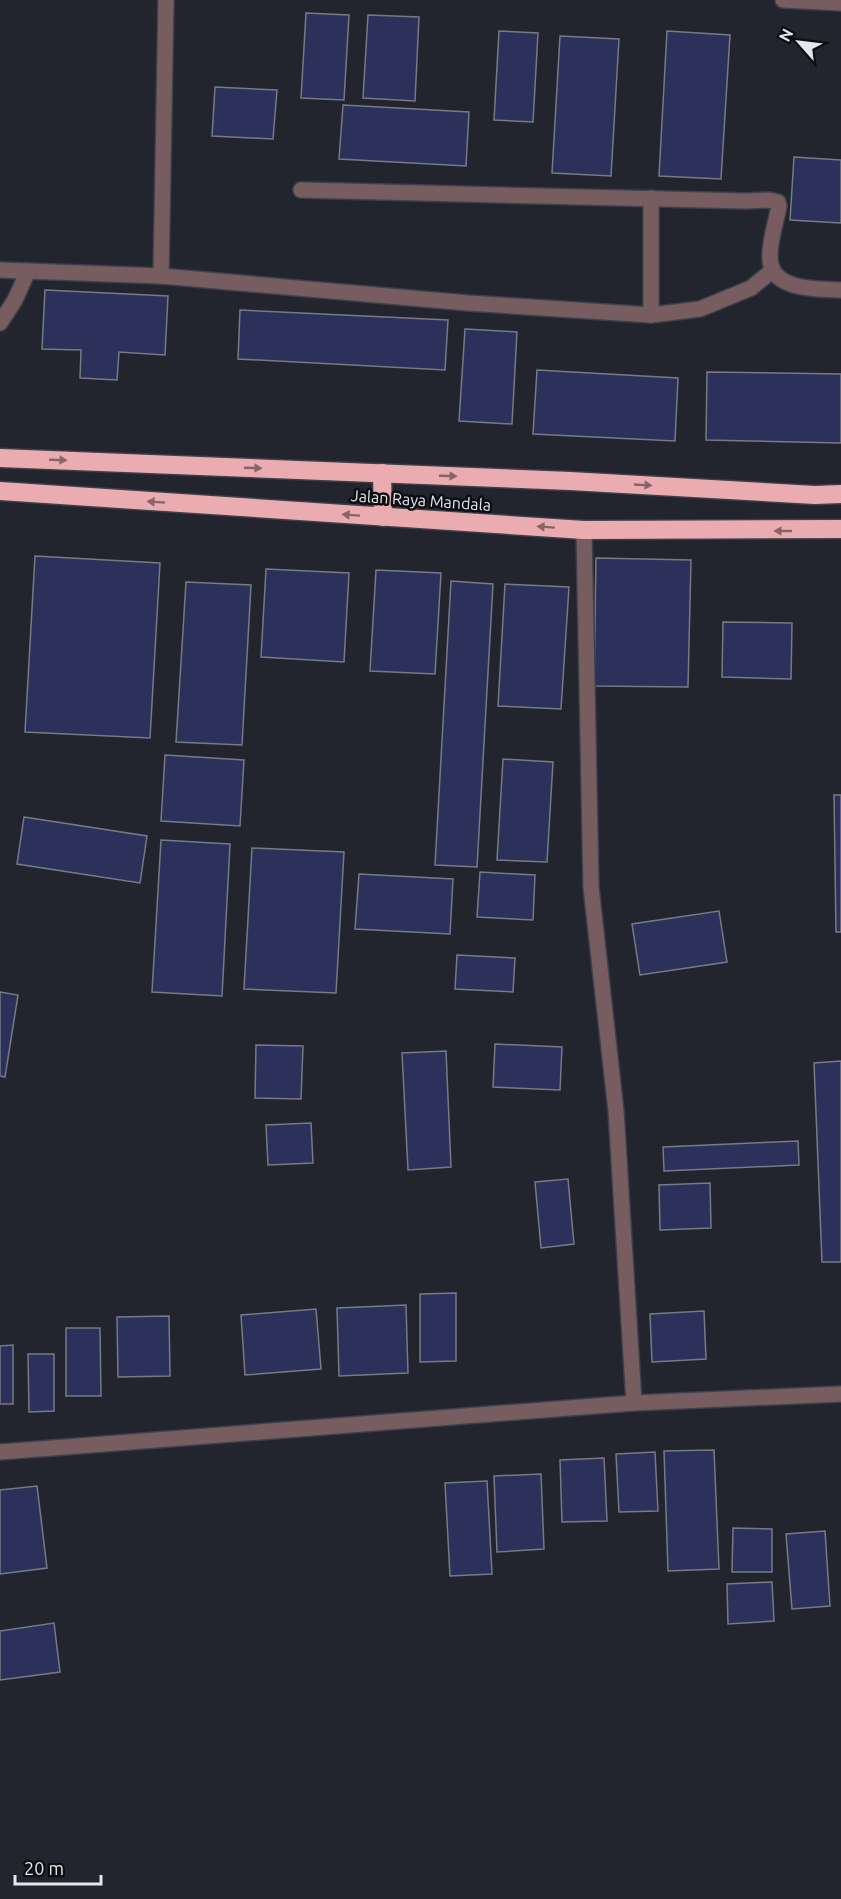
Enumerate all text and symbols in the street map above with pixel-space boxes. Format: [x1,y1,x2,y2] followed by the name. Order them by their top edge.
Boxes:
[769,12,829,72] north arrow
[775,25,797,44] text: N
[49,455,68,465] one-way arrow
[244,463,263,473] one-way arrow
[439,471,458,480] one-way arrow
[633,480,652,489] one-way arrow
[350,486,492,514] street label: Jalan Raya Mandala
[147,497,166,506] one-way arrow
[342,510,361,519] one-way arrow
[536,522,555,532] one-way arrow
[773,526,792,536] one-way arrow
[15,1848,100,1886] scale bar
[24,1858,64,1878] text: 20 m

